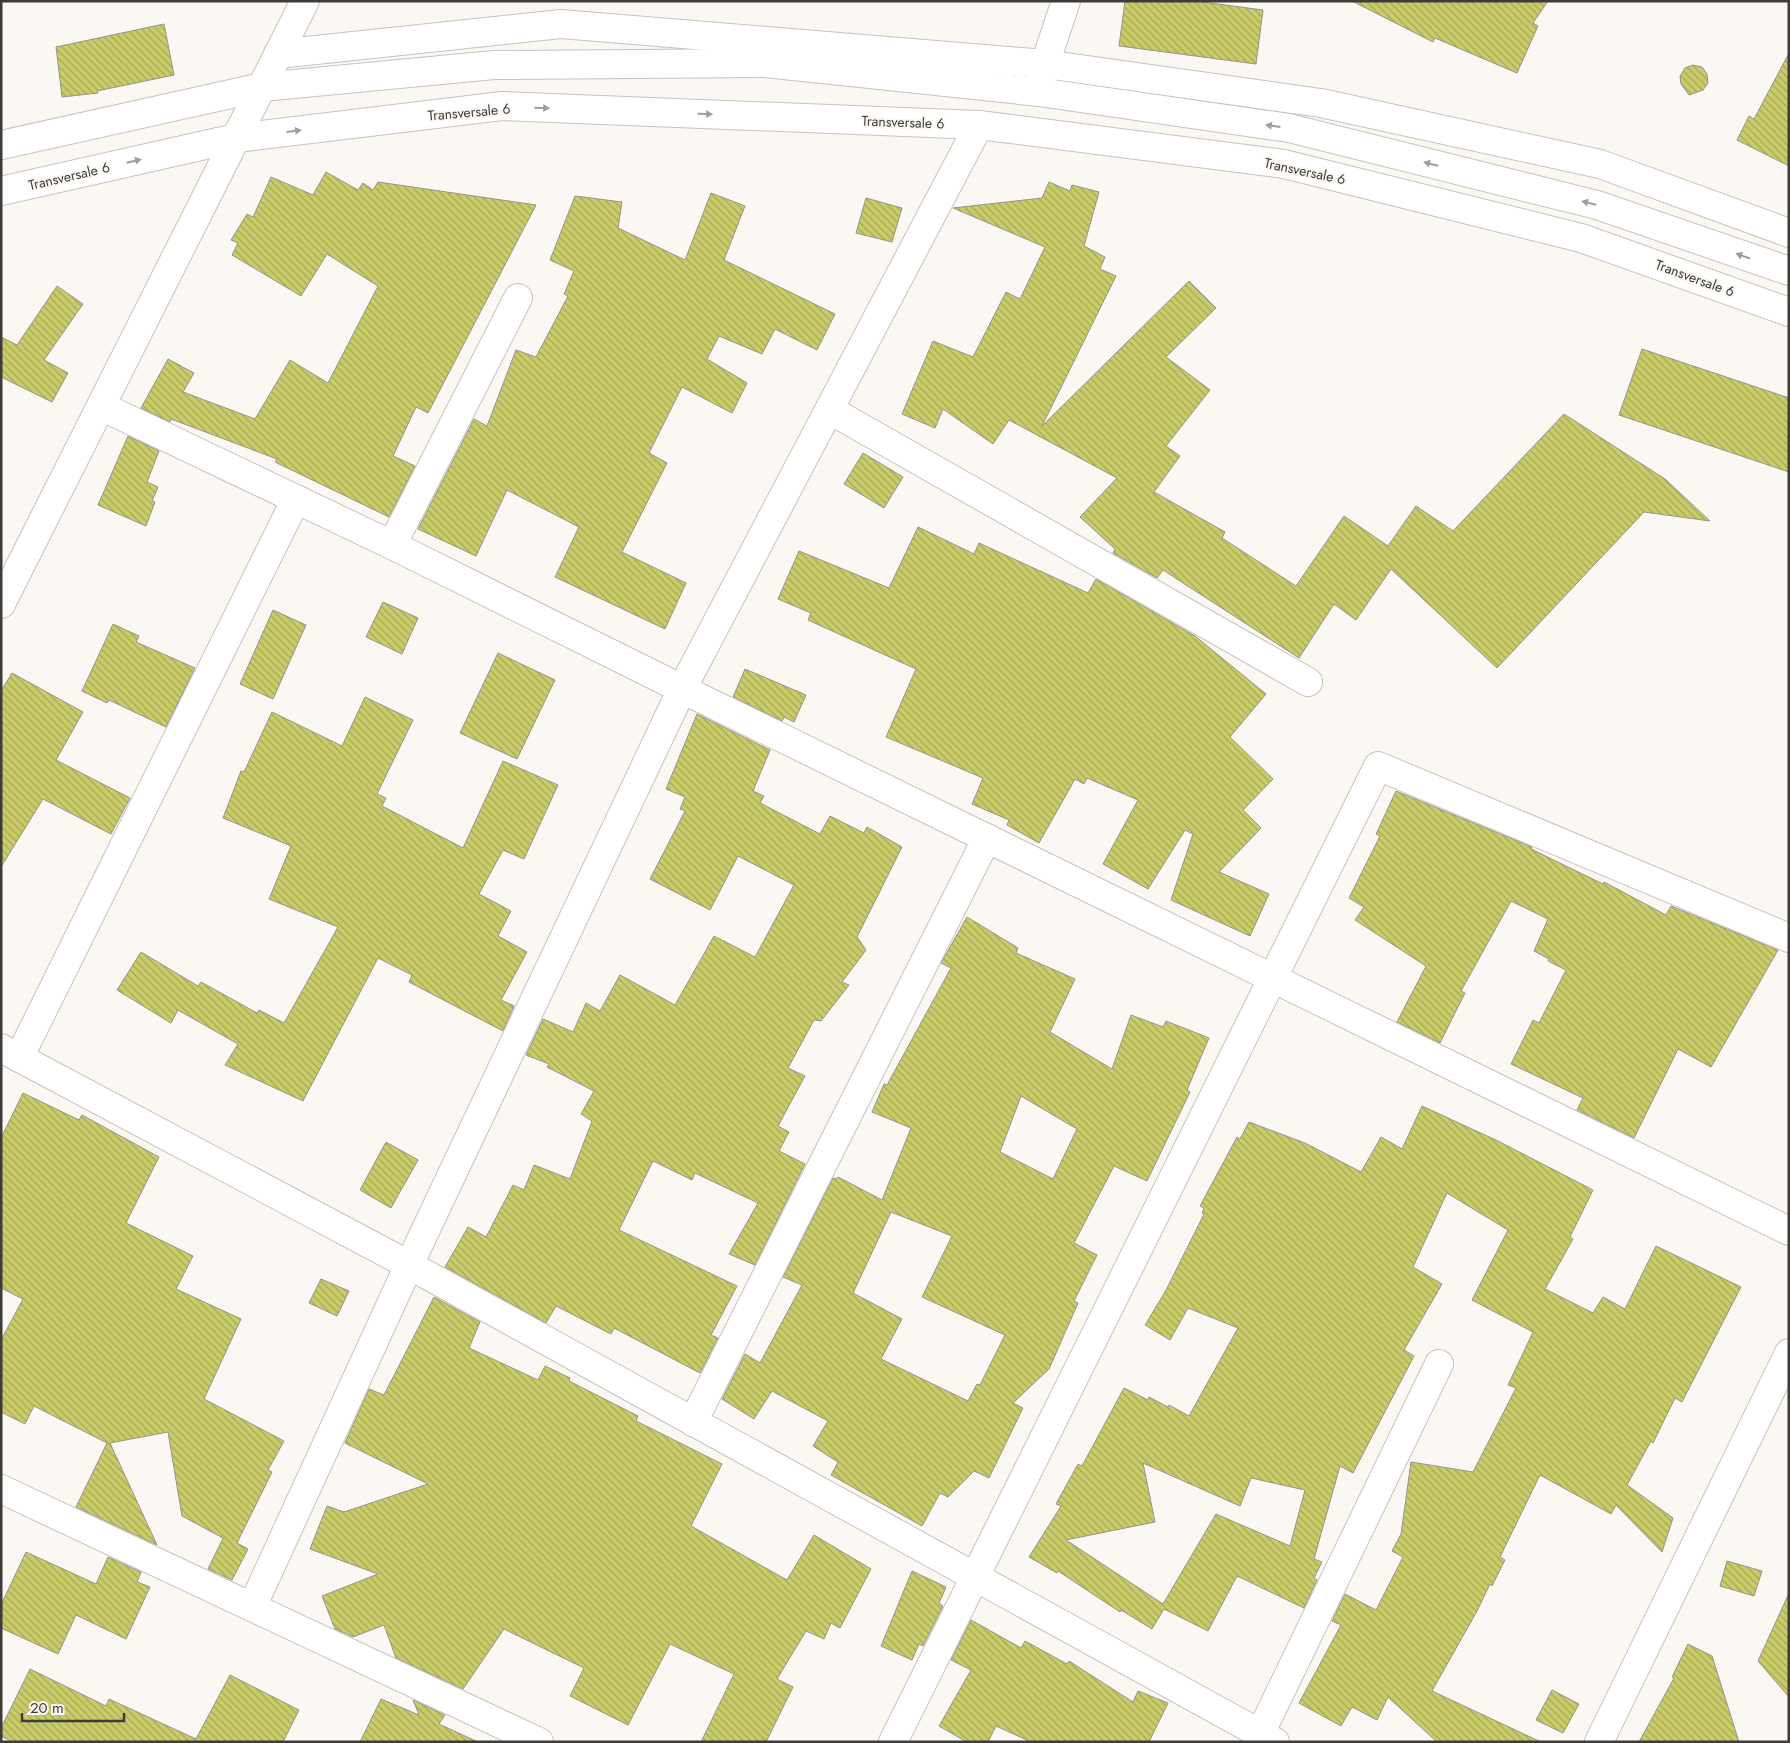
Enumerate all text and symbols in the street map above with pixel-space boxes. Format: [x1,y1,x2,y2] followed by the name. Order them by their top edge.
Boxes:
[427,98,511,126] street label: Transversale 6
[534,104,550,112] one-way arrow
[697,110,713,118] one-way arrow
[861,111,945,133] street label: Transversale 6
[1265,121,1281,129] one-way arrow
[286,127,302,135] one-way arrow
[1262,153,1348,189] street label: Transversale 6
[26,157,112,195] street label: Transversale 6
[127,157,142,165] one-way arrow
[1424,159,1439,167] one-way arrow
[1581,199,1596,207] one-way arrow
[1735,251,1750,259] one-way arrow
[1653,254,1737,302] street label: Transversale 6
[22,1690,125,1722] scale bar
[30,1697,64,1719] text: 20 m

